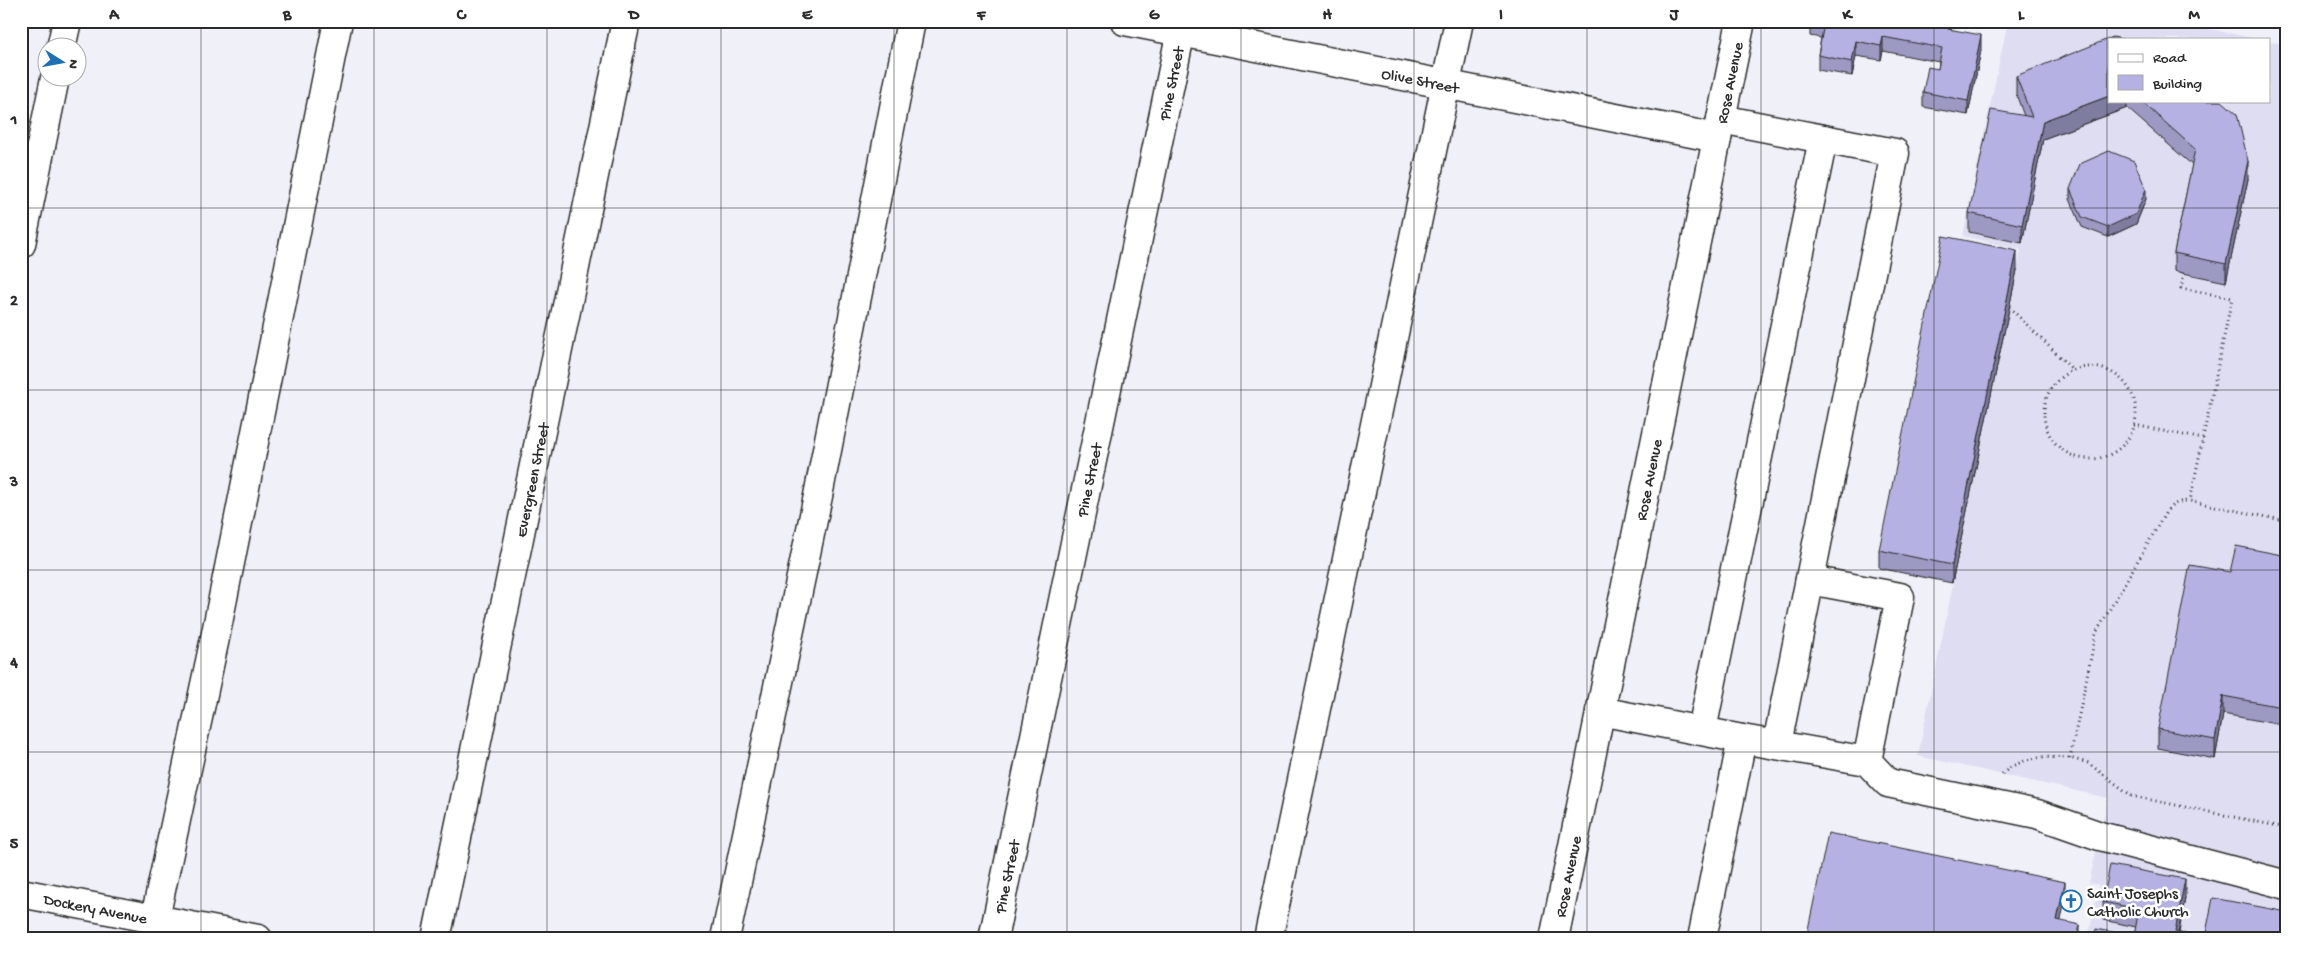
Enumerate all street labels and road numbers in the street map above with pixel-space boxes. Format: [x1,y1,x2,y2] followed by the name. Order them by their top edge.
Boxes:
[1714,40,1750,126] street label: Rose Avenue
[1156,44,1191,123] street label: Pine Street
[1379,66,1461,100] street label: Olive Street
[513,420,556,539] street label: Evergreen Street
[1633,437,1669,523] street label: Rose Avenue
[1074,441,1109,520] street label: Pine Street
[1553,834,1588,919] street label: Rose Avenue
[992,837,1027,916] street label: Pine Street
[41,891,149,930] street label: Dockery Avenue

